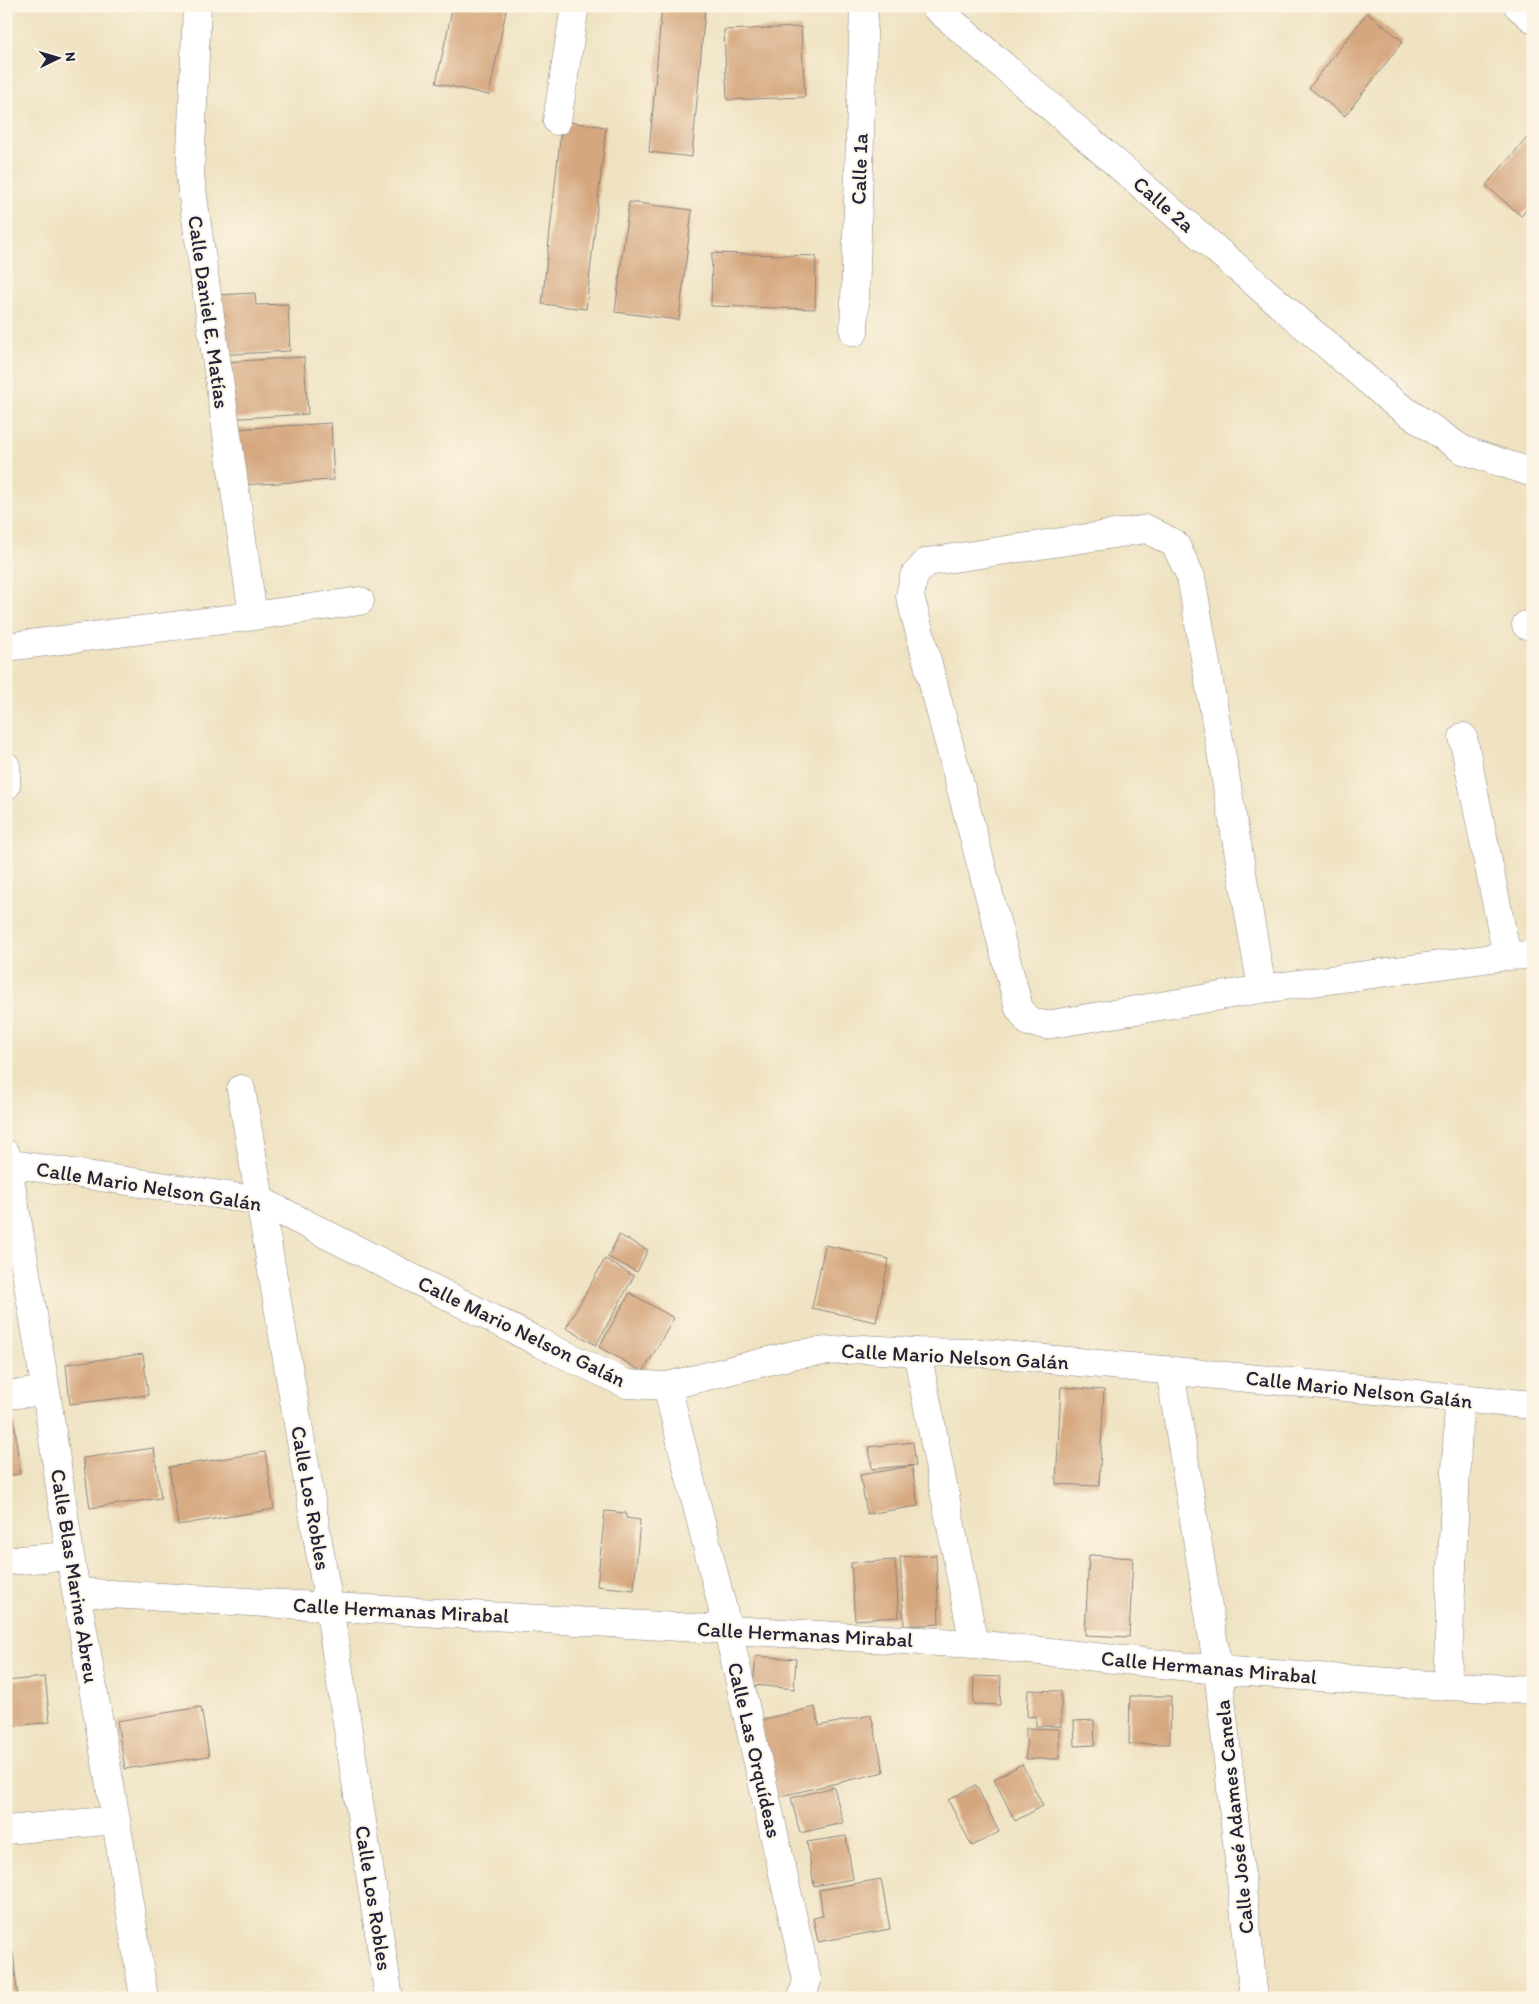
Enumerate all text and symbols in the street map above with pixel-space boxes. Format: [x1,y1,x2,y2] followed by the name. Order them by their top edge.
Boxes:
[32,32,82,82] north arrow
[62,51,79,62] text: N
[845,133,873,205] street label: Calle 1a
[1128,171,1200,237] street label: Calle 2a
[183,214,235,410] street label: Calle Daniel E. Matías
[35,1156,263,1216] street label: Calle Mario Nelson Galán
[414,1270,630,1392] street label: Calle Mario Nelson Galán
[841,1338,1069,1374] street label: Calle Mario Nelson Galán
[1244,1365,1474,1413] street label: Calle Mario Nelson Galán
[286,1424,336,1572] street label: Calle Los Robles
[46,1467,104,1685] street label: Calle Blas Marine Abreu
[292,1592,510,1628] street label: Calle Hermanas Mirabal
[696,1616,914,1652] street label: Calle Hermanas Mirabal
[1100,1645,1318,1689] street label: Calle Hermanas Mirabal
[723,1660,787,1840] street label: Calle Las Orquídeas
[1209,1699,1259,1935] street label: Calle José Adames Canela
[350,1824,398,1972] street label: Calle Los Robles

